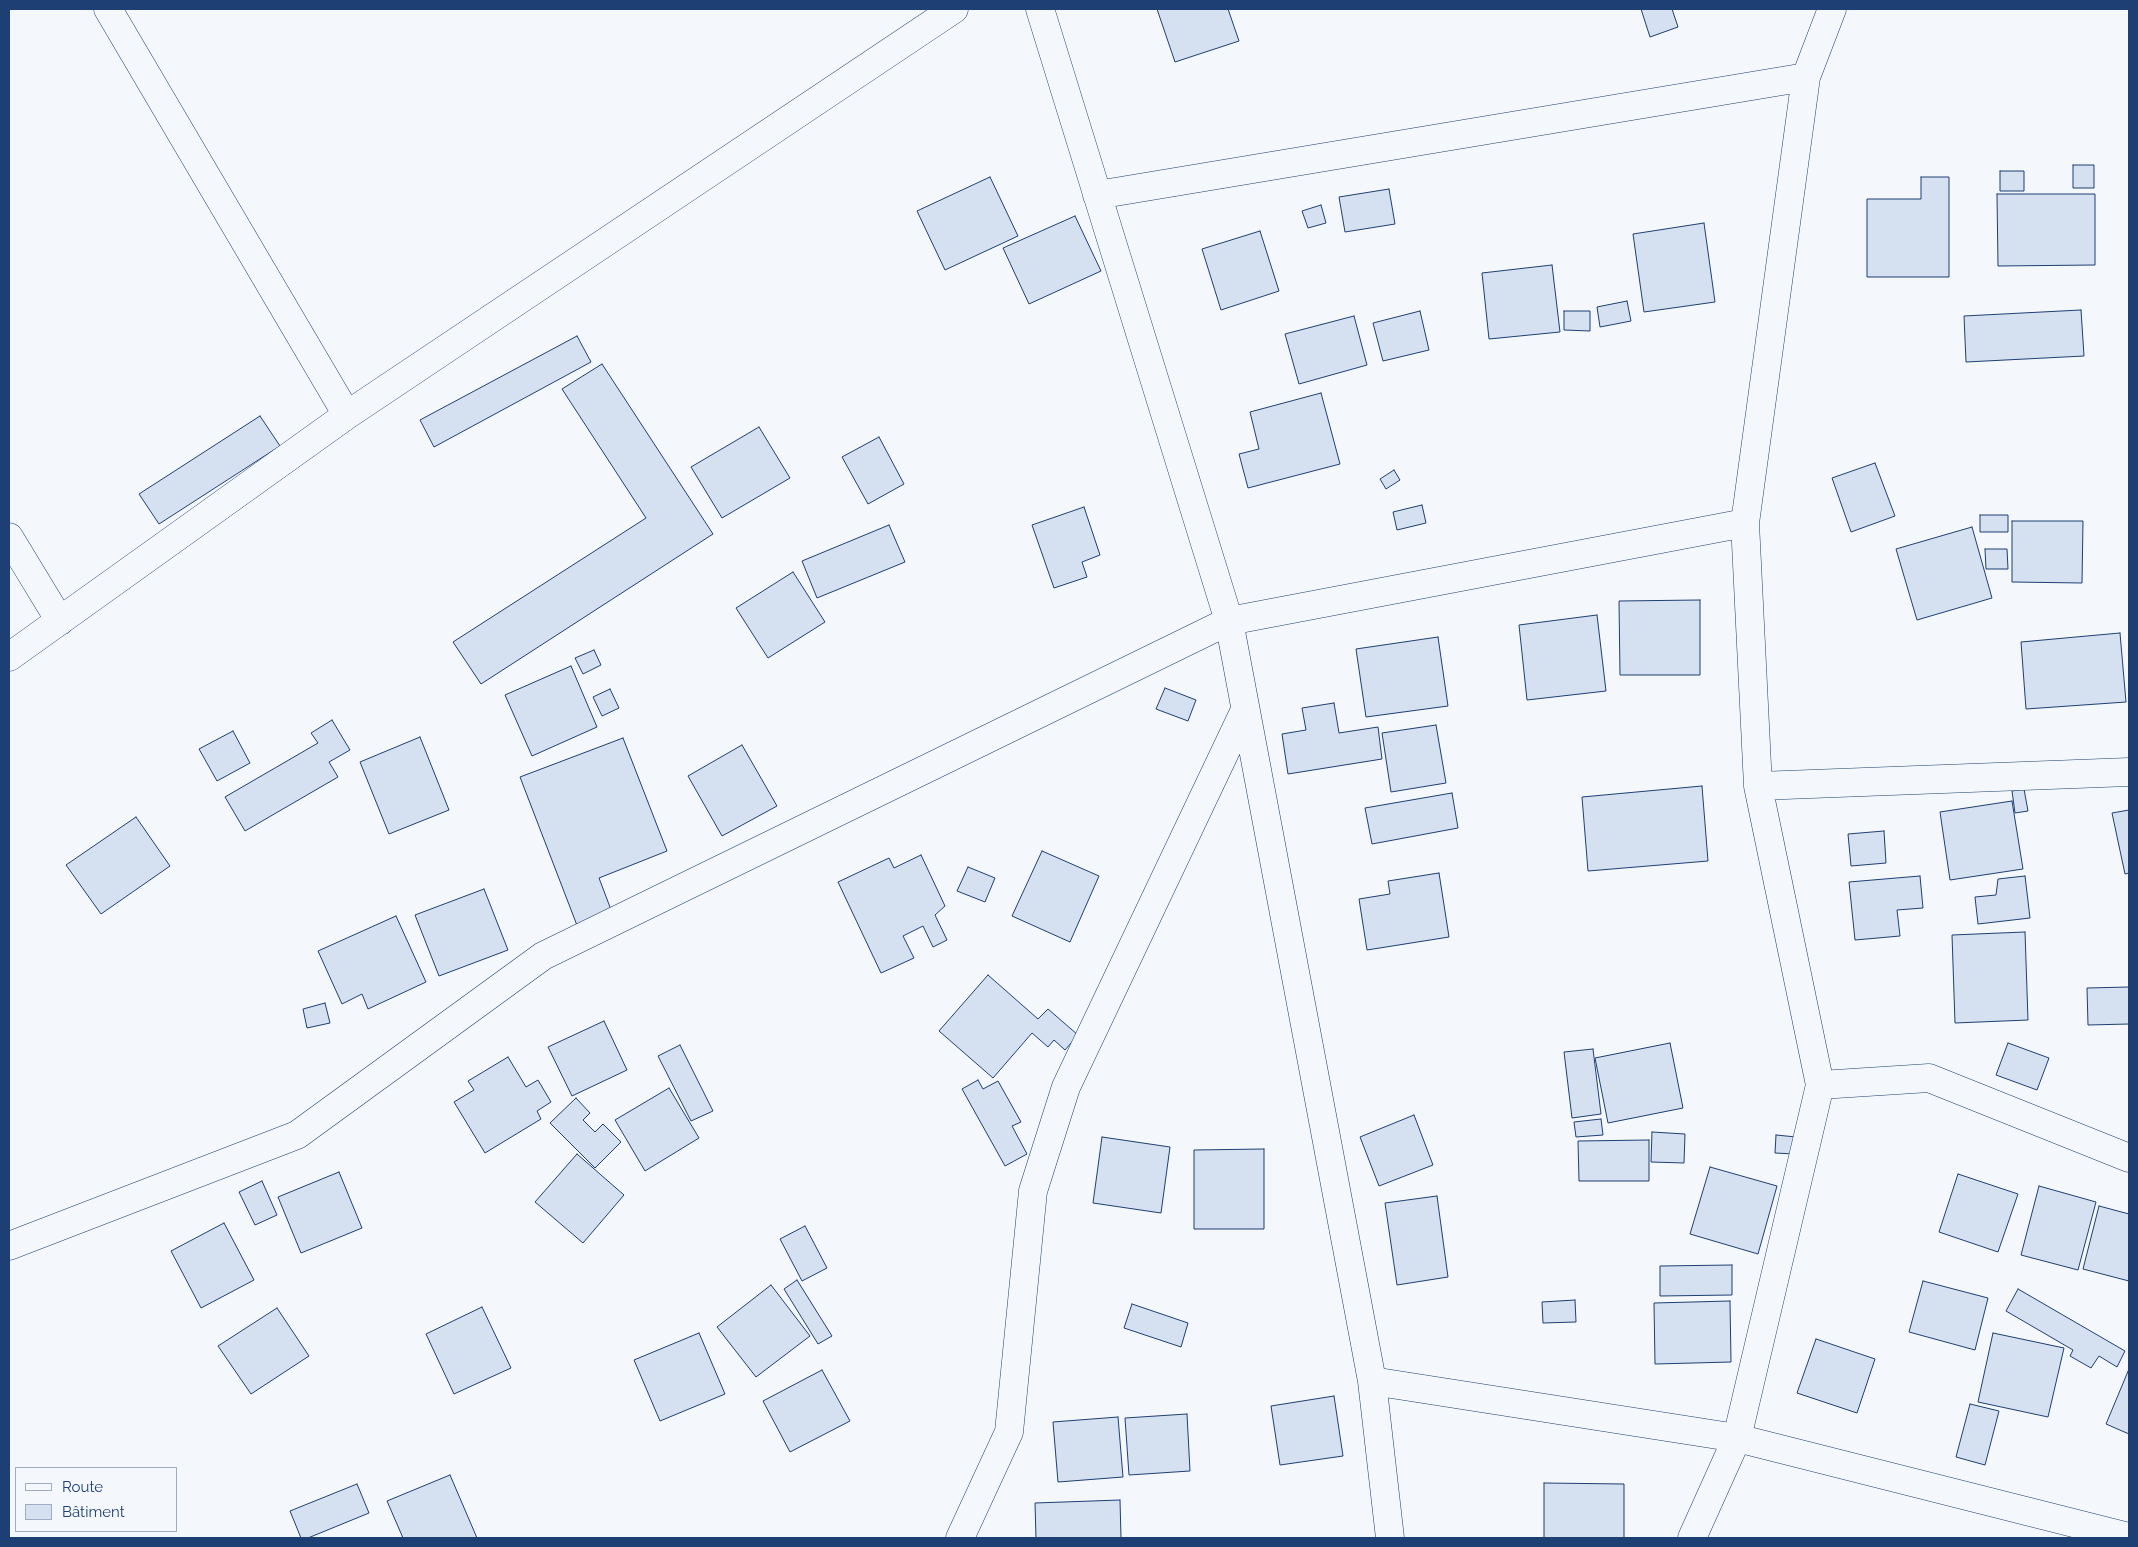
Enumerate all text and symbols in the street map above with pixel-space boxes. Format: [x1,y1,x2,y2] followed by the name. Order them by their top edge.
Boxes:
[15,1467,178,1532] legend
[62,1478,103,1496] text: Route
[62,1503,125,1521] text: Bâtiment

